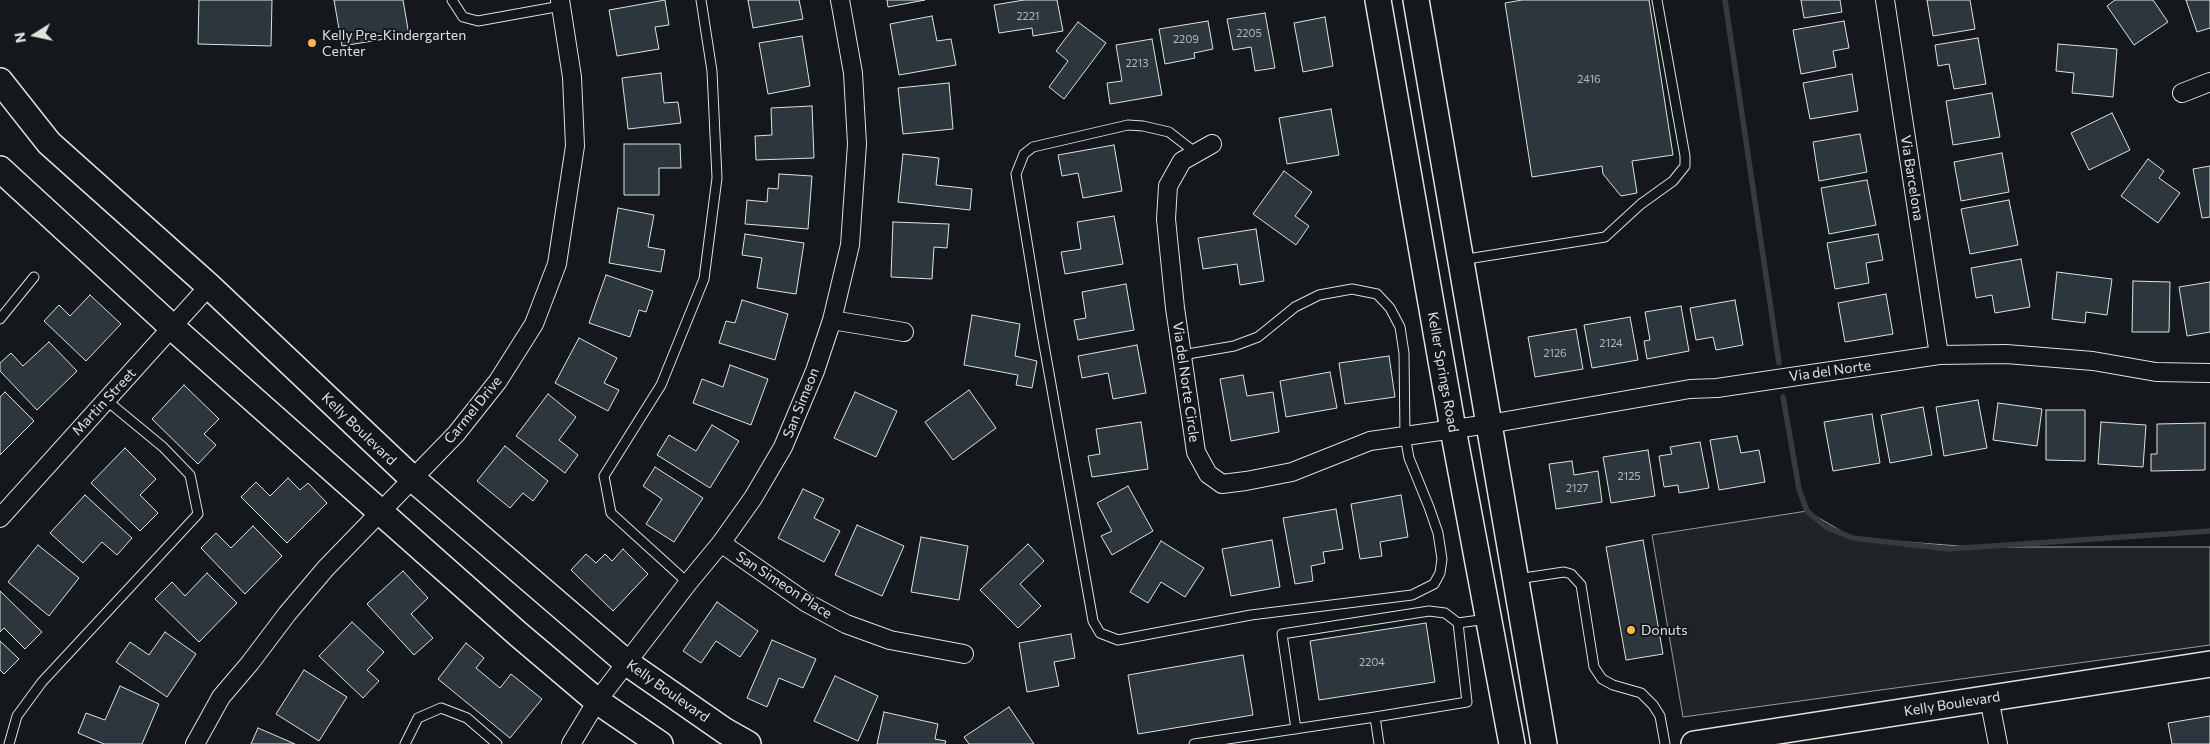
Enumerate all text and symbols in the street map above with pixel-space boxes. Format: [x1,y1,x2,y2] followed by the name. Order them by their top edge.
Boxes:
[1016,9,1040,23] house number: 2221
[10,10,60,60] north arrow
[1236,26,1262,40] house number: 2205
[322,27,466,59] place label: Kelly Pre-Kindergarten Center
[10,31,29,44] text: N
[1173,32,1199,46] house number: 2209
[306,37,318,49] marker: Kelly Pre-Kindergarten Center
[1125,56,1149,70] house number: 2213
[1577,72,1601,86] house number: 2416
[1897,134,1927,222] street label: Via Barcelona
[1424,310,1462,434] street label: Keller Springs Road
[1169,321,1203,443] street label: Via del Norte Circle
[1599,336,1623,350] house number: 2124
[1543,346,1567,360] house number: 2126
[1788,357,1872,385] street label: Via del Norte
[69,365,139,439] street label: Martin Street
[779,366,823,440] street label: San Simeon
[441,373,505,447] street label: Carmel Drive
[318,389,400,469] street label: Kelly Boulevard
[1617,469,1641,483] house number: 2125
[1566,481,1588,495] house number: 2127
[733,548,835,622] street label: San Simeon Place
[1641,622,1688,638] place label: Donuts
[1625,624,1637,636] marker: Donuts
[1359,655,1385,669] house number: 2204
[623,656,713,726] street label: Kelly Boulevard
[1903,688,2001,720] street label: Kelly Boulevard

